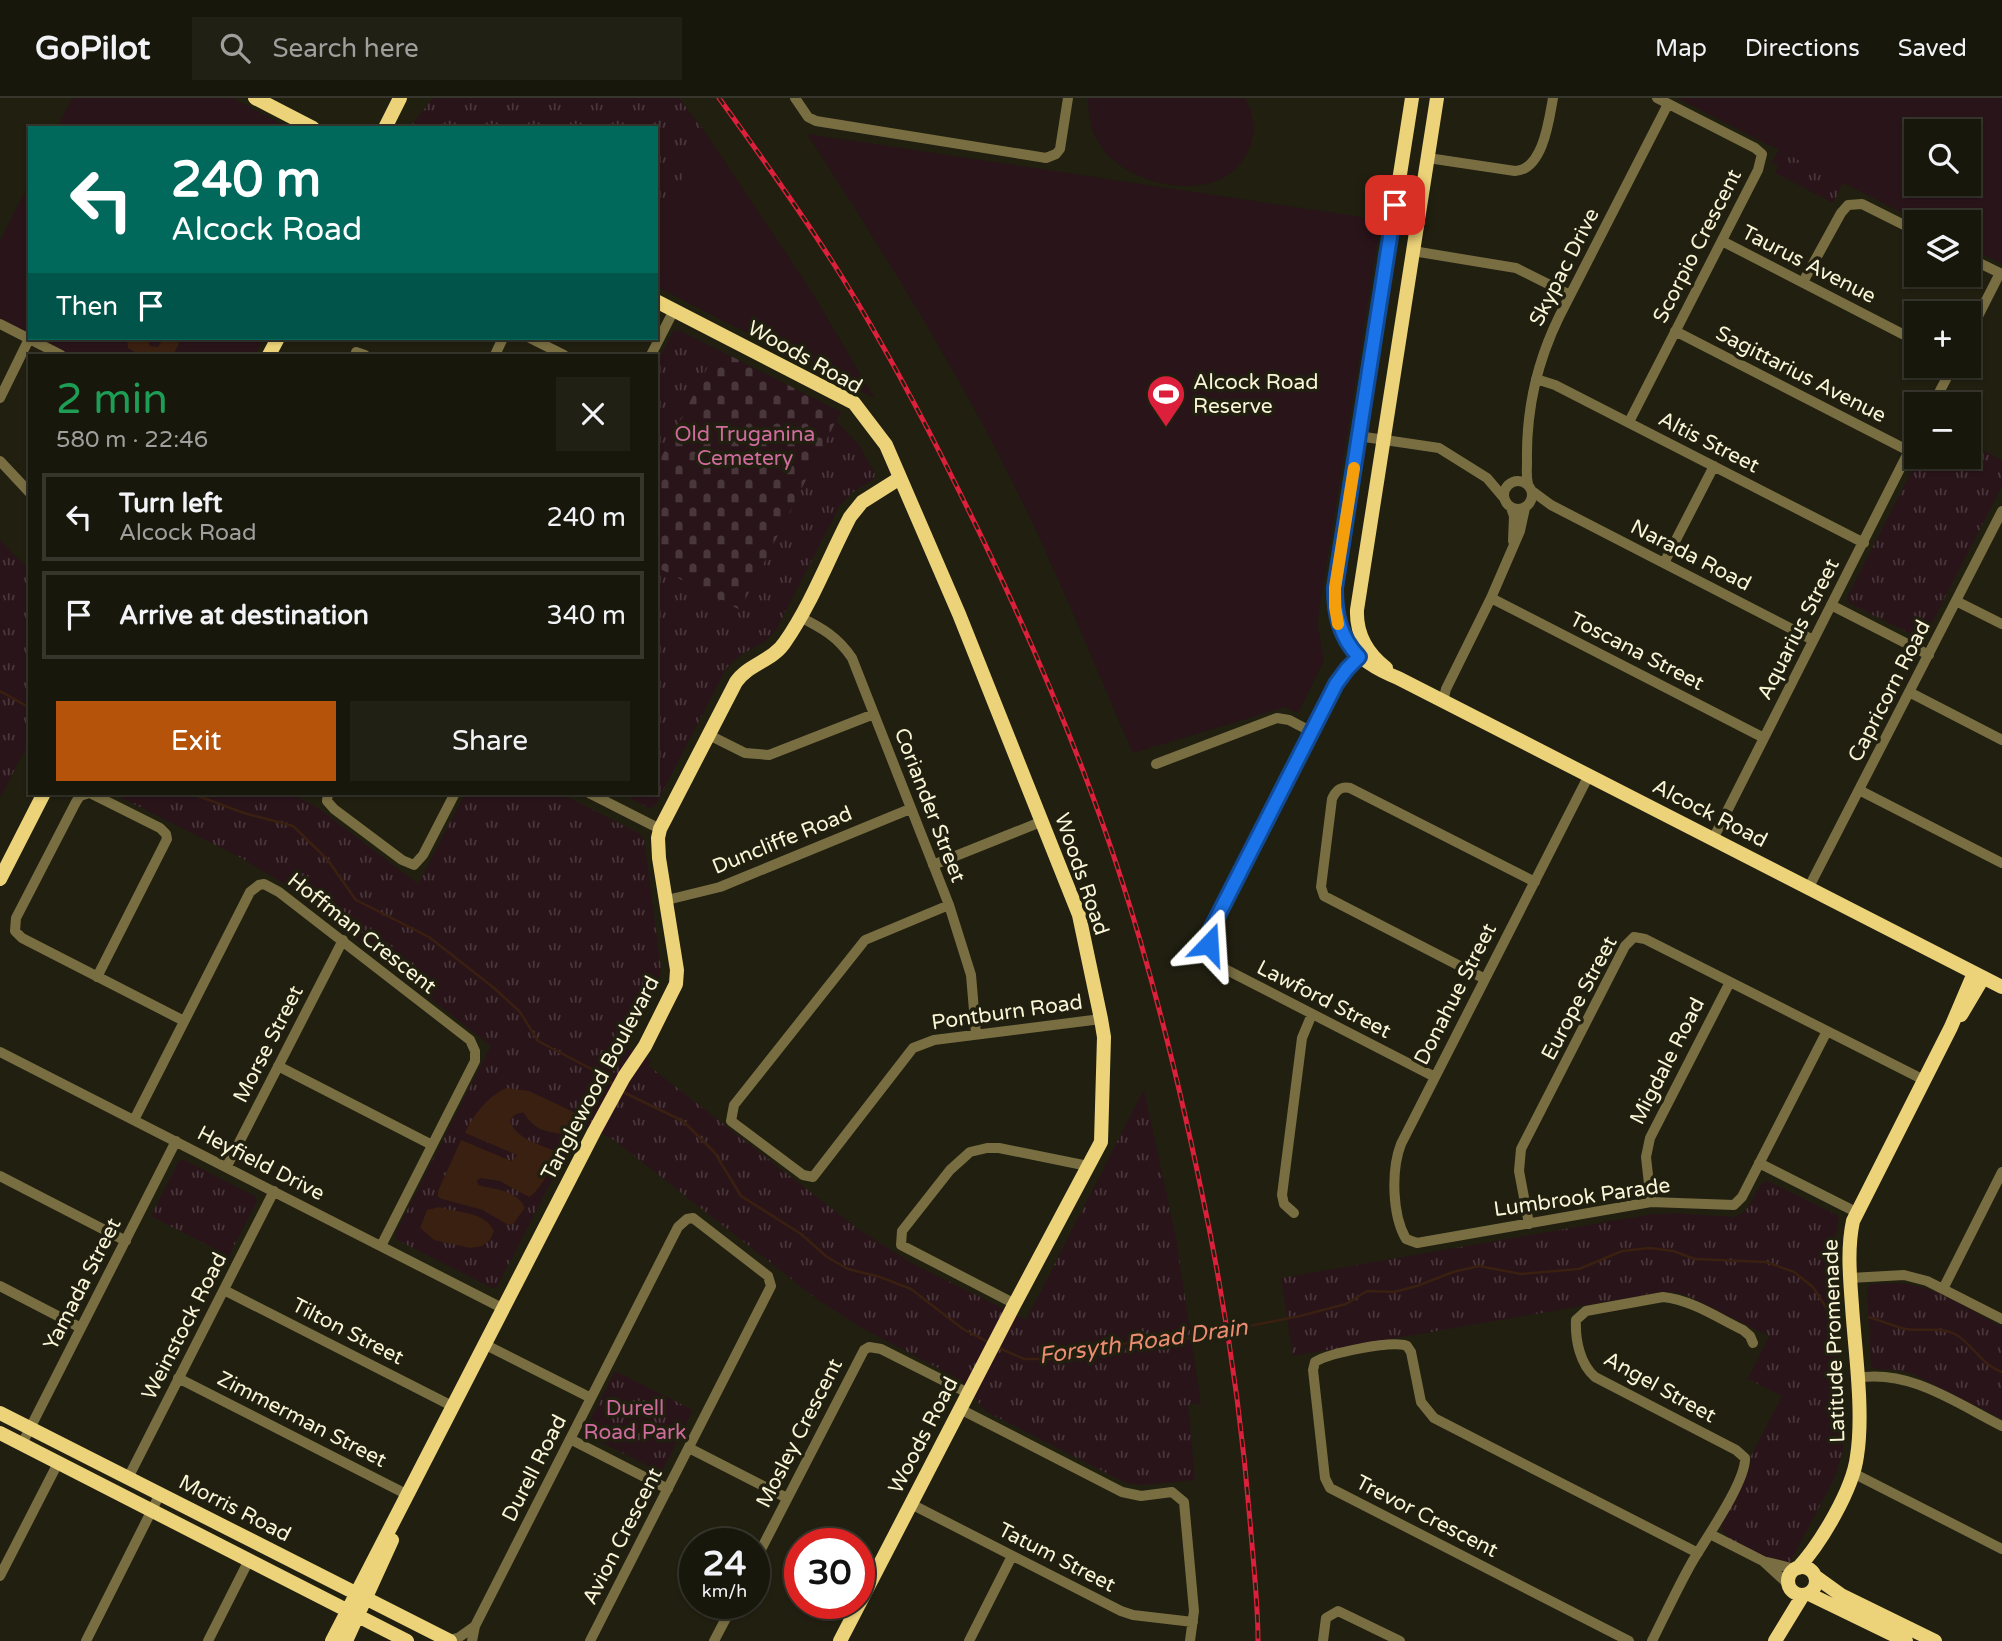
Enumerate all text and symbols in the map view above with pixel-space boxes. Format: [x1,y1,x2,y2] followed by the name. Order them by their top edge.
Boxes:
[192,17,682,80] search box
[35,29,150,68] text: GoPilot
[216,29,254,67] icon: search
[272,33,419,64] text: Search here
[1655,34,1707,63] text: Map
[1745,34,1860,63] text: Directions
[1898,34,1967,63] text: Saved
[1904,119,1981,469] map controls
[1904,119,1981,196] button: search
[171,151,321,210] text: 240 m
[56,154,147,245] icon: left
[1648,165,1747,327] street label: Scorpio Crescent
[1365,175,1425,235] pin
[1376,186,1414,224] icon: arrive
[1524,204,1605,330] street label: Skypac Drive
[1904,210,1981,287] button: layers
[171,211,362,249] text: Alcock Road
[1738,220,1880,309] street label: Taurus Avenue
[132,287,170,325] icon: arrive
[56,291,118,322] text: Then
[1904,301,1981,378] button: +
[743,316,867,399] street label: Woods Road
[1711,321,1890,428] street label: Sagittarius Avenue
[1193,370,1319,419] place label: Alcock Road Reserve
[1145,373,1187,428] sports icon: Alcock Road Reserve
[56,374,168,425] text: 2 min
[556,377,630,451] button: close
[1904,392,1981,469] button: −
[1654,406,1763,478] street label: Altis Street
[675,422,815,471] park label: Old Truganina Cemetery
[56,426,208,454] text: 580 m · 22:46
[119,488,222,519] text: Turn left
[60,498,98,536] icon: left
[546,502,626,533] text: 240 m
[1626,514,1755,597] street label: Narada Road
[119,519,256,547] text: Alcock Road
[1752,555,1845,704] street label: Aquarius Street
[60,596,98,634] icon: arrive
[119,600,369,631] text: Arrive at destination
[546,600,626,631] text: 340 m
[1565,607,1708,696] street label: Toscana Street
[1843,616,1936,766] street label: Capricorn Road
[56,701,336,781] button: Exit
[350,701,630,781] button: Share
[889,724,971,886] street label: Coriander Street
[1648,774,1771,853] street label: Alcock Road
[709,801,856,880] street label: Duncliffe Road
[1049,810,1114,938] street label: Woods Road
[282,868,441,999] street label: Hoffman Crescent
[1172,907,1246,981] position arrow
[1409,919,1502,1069] street label: Donahue Street
[1536,932,1623,1065] street label: Europe Street
[1253,955,1395,1044] street label: Lawford Street
[536,972,665,1185] street label: Tanglewood Boulevard
[228,981,309,1107] street label: Morse Street
[930,990,1084,1035] street label: Pontburn Road
[1625,994,1710,1129] street label: Migdale Road
[193,1121,329,1206] street label: Heyfield Drive
[1492,1173,1672,1222] street label: Lumbrook Parade
[38,1214,127,1355] street label: Yamada Street
[1818,1239,1851,1443] street label: Latitude Promenade
[137,1249,232,1404] street label: Weinstock Road
[288,1293,408,1370] street label: Tilton Street
[1037,1313,1250,1371] water label: Forsyth Road Drain
[1599,1346,1720,1428] street label: Angel Street
[751,1354,848,1512] street label: Mosley Crescent
[213,1366,391,1473] street label: Zimmerman Street
[883,1373,964,1498] street label: Woods Road
[583,1396,687,1445] park label: Durell Road Park
[497,1411,572,1526] street label: Durell Road
[577,1464,668,1609] street label: Avion Crescent
[175,1470,295,1547] street label: Morris Road
[1352,1470,1502,1563] street label: Trevor Crescent
[994,1517,1120,1598] street label: Tatum Street
[784,1528,875,1619] speed limit sign: 30
[703,1543,746,1585] text: 24
[702,1580,747,1602] text: km/h

